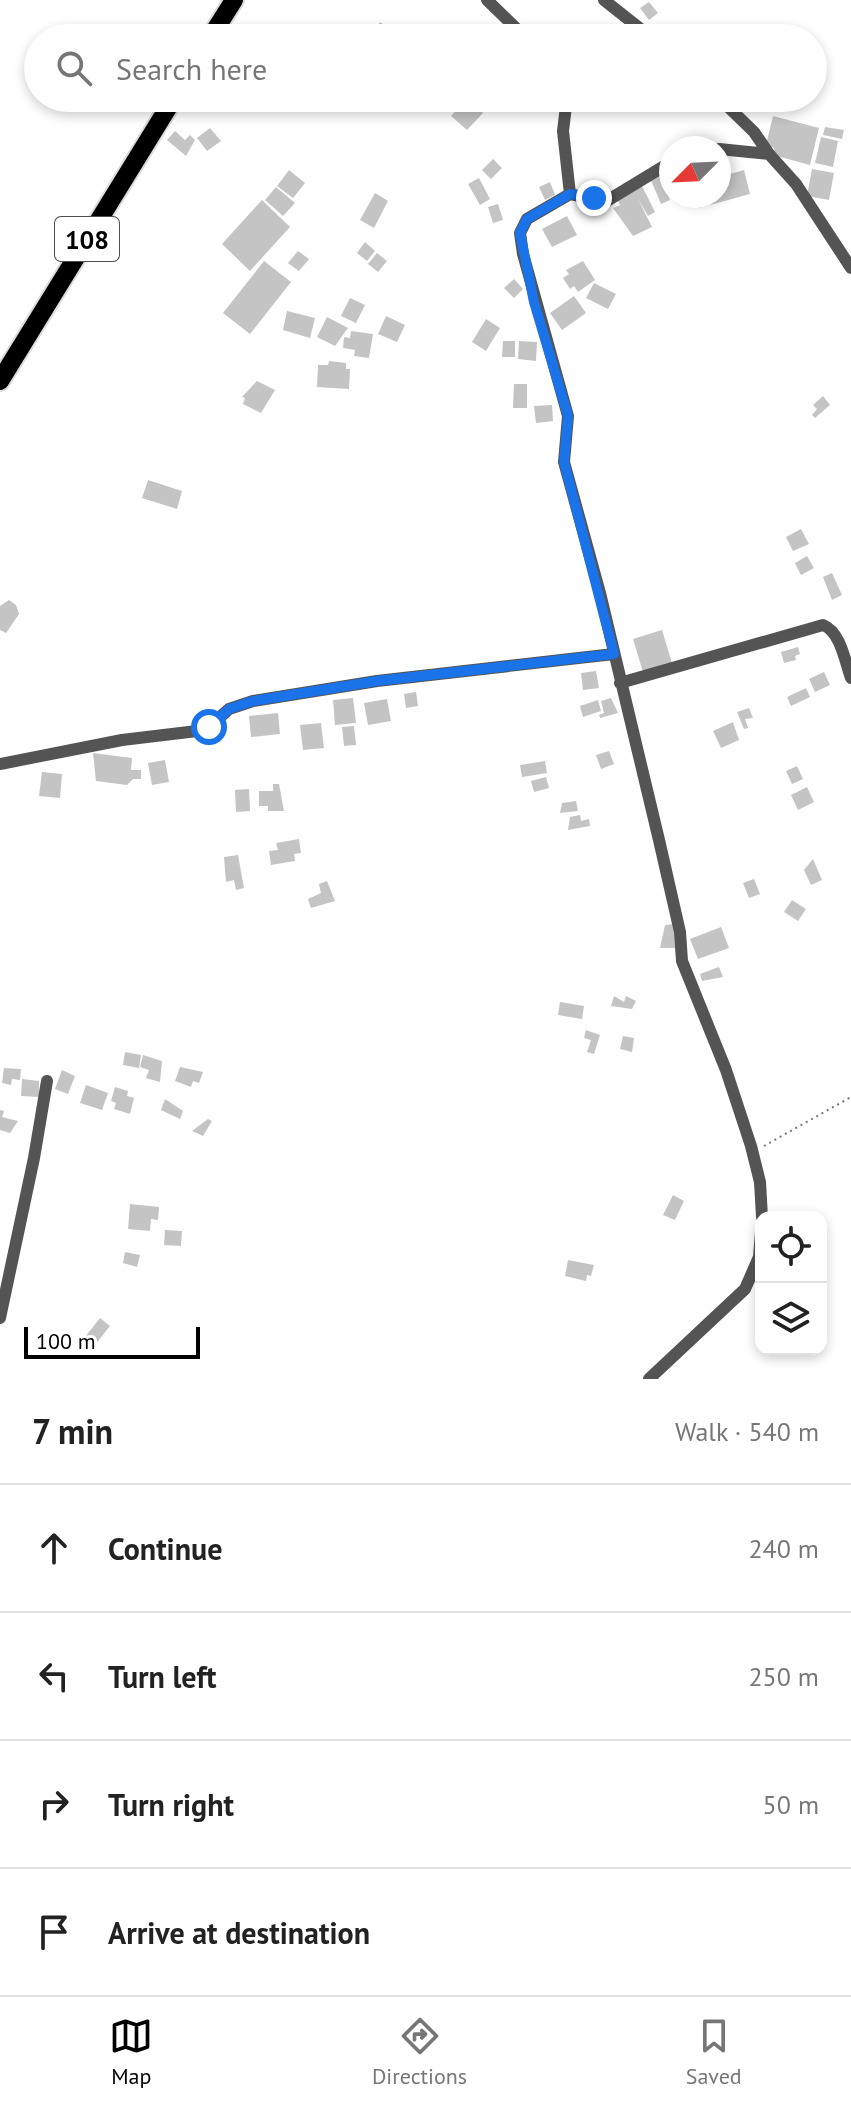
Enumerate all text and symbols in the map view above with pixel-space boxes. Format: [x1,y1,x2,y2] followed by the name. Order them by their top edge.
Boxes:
[24,24,827,112] search box
[52,46,96,90] icon: search
[116,49,267,88] text: Search here
[659,136,731,208] north arrow
[576,180,612,216] route end
[55,217,119,261] road number: 108
[191,709,227,745] route start
[755,1211,827,1355] map controls
[755,1211,827,1283] button: locate
[755,1283,827,1355] button: layers
[24,1323,200,1359] scale bar
[36,1327,96,1355] text: 100 m
[32,1409,113,1453] text: 7 min
[675,1415,819,1448] text: Walk · 540 m
[32,1526,76,1570] icon: ahead
[108,1529,222,1568] text: Continue
[748,1532,819,1565] text: 240 m
[32,1654,76,1698] icon: left
[108,1657,216,1696] text: Turn left
[748,1660,819,1693] text: 250 m
[32,1782,76,1826] icon: right
[108,1785,234,1824] text: Turn right
[763,1788,819,1821] text: 50 m
[32,1910,76,1954] icon: arrive
[108,1913,370,1952] text: Arrive at destination
[109,2014,153,2090] tab: Map
[372,2014,467,2090] tab: Directions
[686,2014,742,2090] tab: Saved

